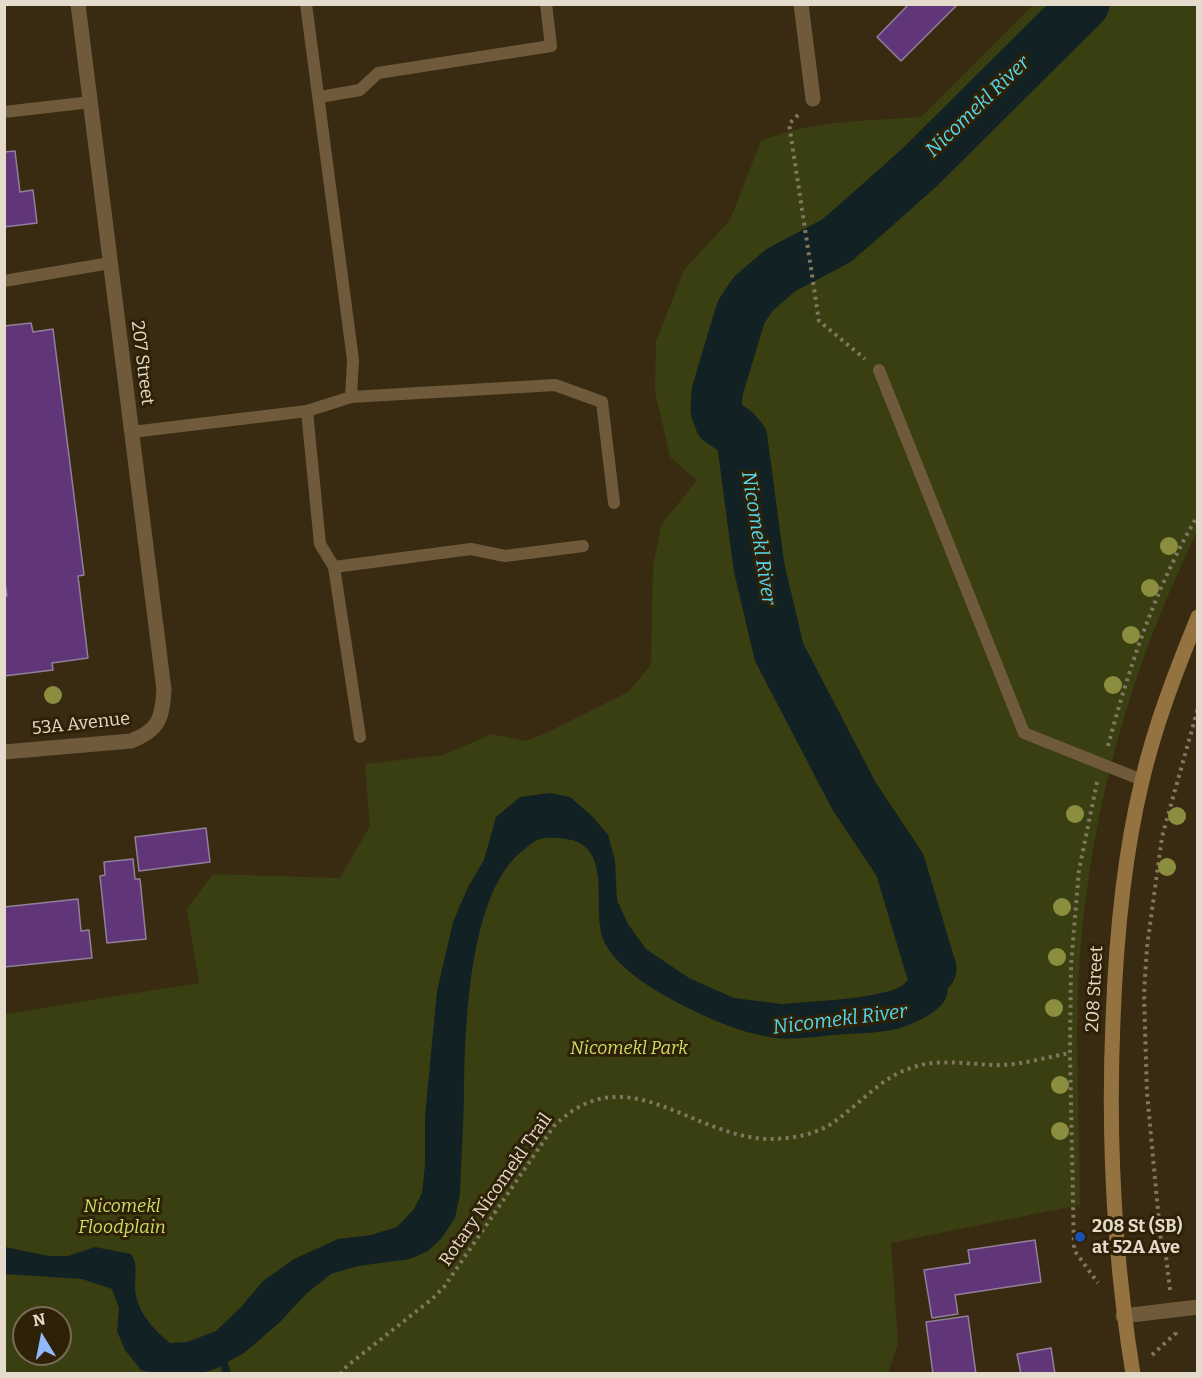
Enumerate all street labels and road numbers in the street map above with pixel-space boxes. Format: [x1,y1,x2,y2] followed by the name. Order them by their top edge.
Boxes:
[126,320,158,406] street label: 207 Street
[31,708,131,740] street label: 53A Avenue
[1082,945,1108,1033] street label: 208 Street
[435,1109,557,1271] street label: Rotary Nicomekl Trail

